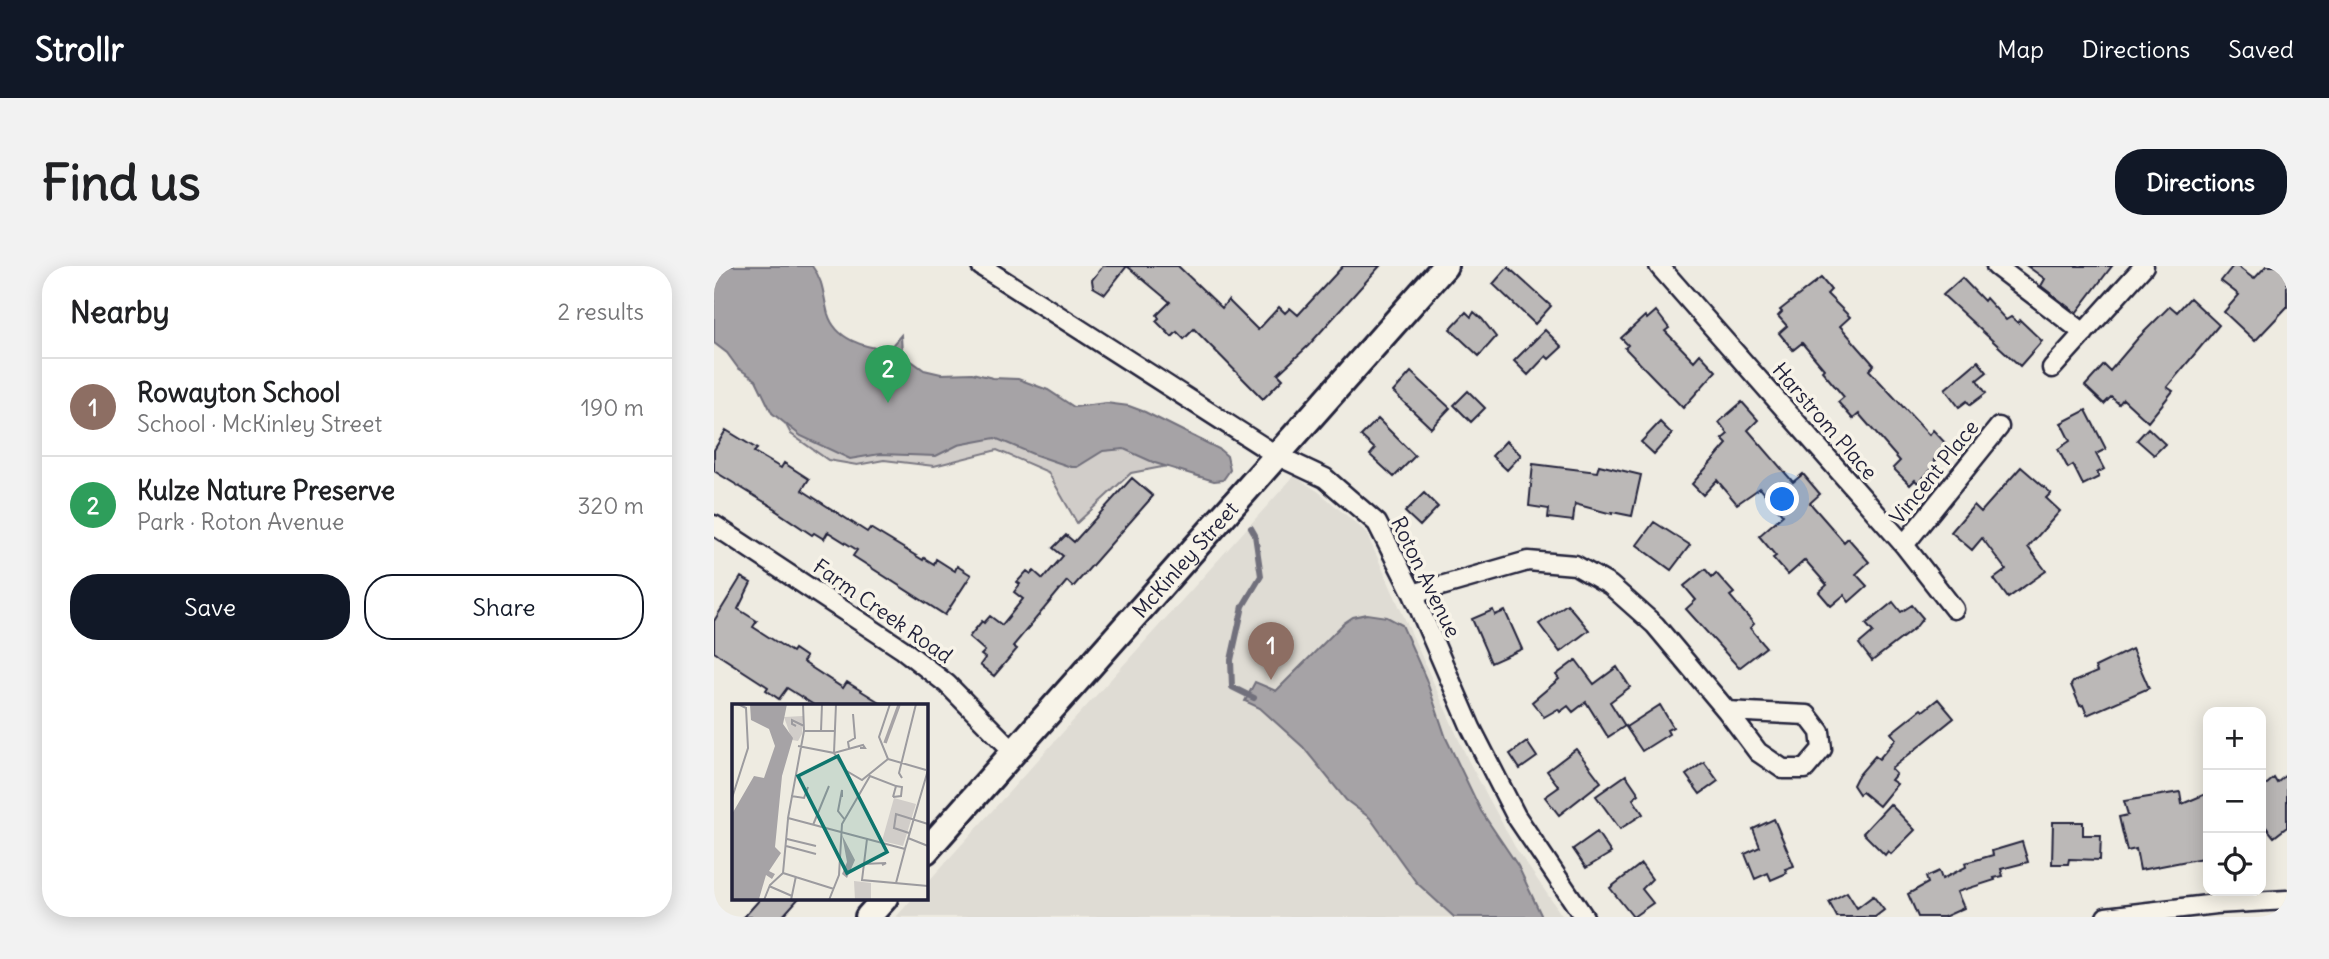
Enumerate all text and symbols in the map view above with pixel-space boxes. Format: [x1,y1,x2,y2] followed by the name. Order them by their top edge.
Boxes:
[35,28,124,70] text: Strollr
[1997,34,2044,64] text: Map
[2082,34,2190,64] text: Directions
[2228,34,2294,64] text: Saved
[2115,149,2287,215] button: Directions
[42,152,200,213] text: Find us
[70,293,170,331] text: Nearby
[558,297,644,326] text: 2 results
[865,345,911,403] pin: 2
[1767,357,1883,485] street label: Harstrom Place
[137,376,340,409] text: Rowayton School
[88,393,98,422] text: 1
[581,393,644,422] text: 190 m
[137,409,382,438] text: School · McKinley Street
[1884,414,1984,530] street label: Vincent Place
[137,474,395,507] text: Kulze Nature Preserve
[1765,482,1799,516] your location
[87,491,99,520] text: 2
[578,491,644,520] text: 320 m
[1126,495,1244,623] street label: McKinley Street
[137,507,344,536] text: Park · Roton Avenue
[1385,512,1467,642] street label: Roton Avenue
[808,553,958,669] street label: Farm Creek Road
[70,574,350,640] button: Save
[364,574,644,640] button: Share
[1248,622,1294,680] pin: 1
[732,704,928,900] inset map
[2203,707,2266,896] map controls
[2203,707,2266,770] button: +
[2203,770,2266,833] button: −
[2203,833,2266,896] button: locate

